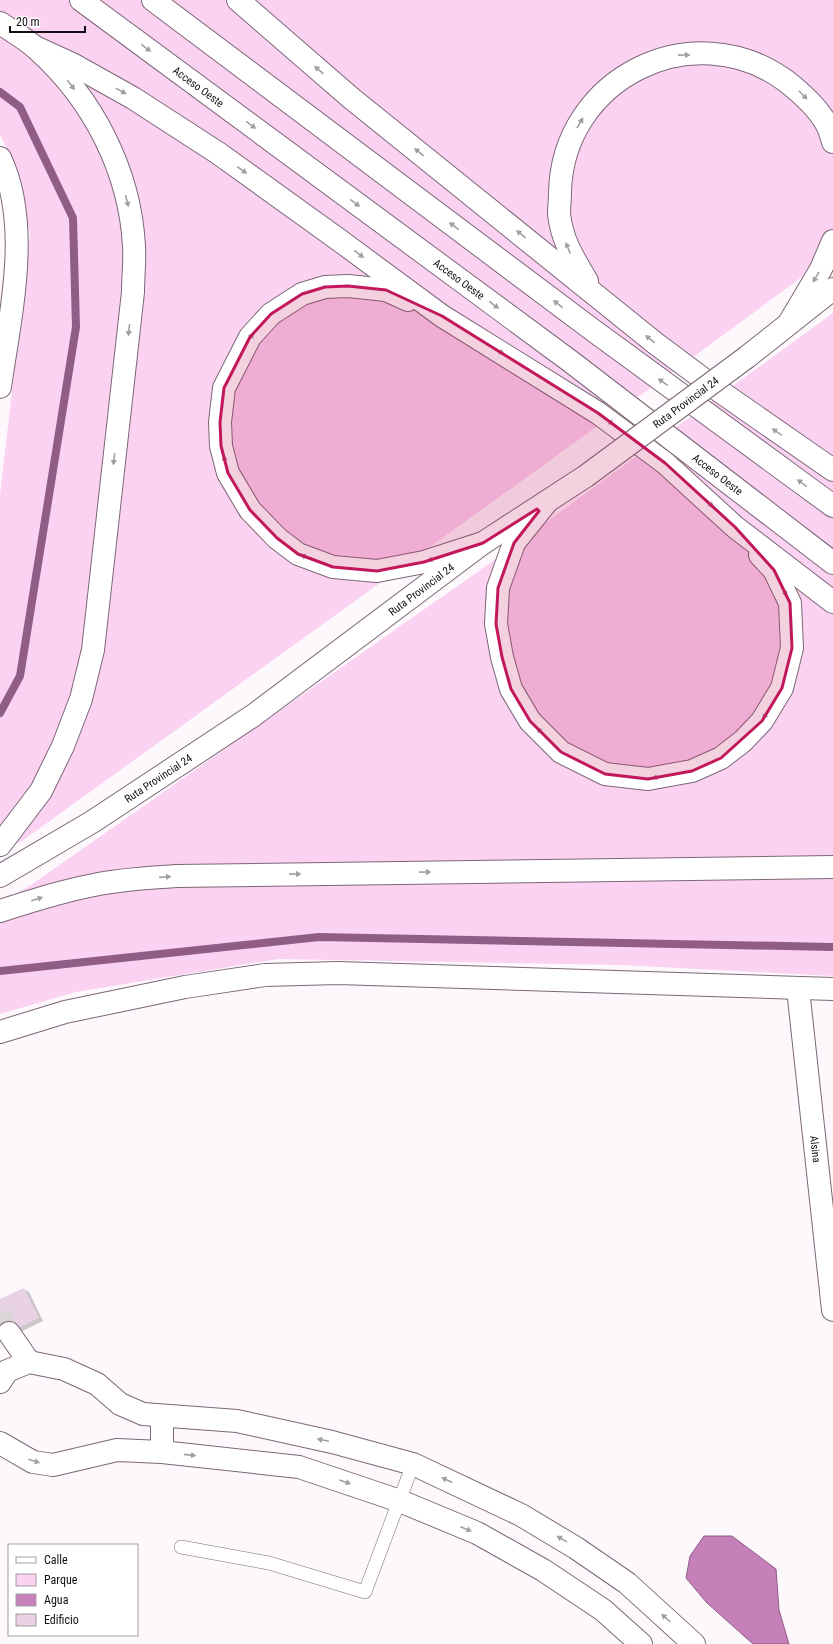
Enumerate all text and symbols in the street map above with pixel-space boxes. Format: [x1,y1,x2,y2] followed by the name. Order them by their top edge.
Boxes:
[10,8,85,34] scale bar
[16,15,40,29] text: 20 m
[141,44,152,52] one-way arrow
[678,52,691,58] one-way arrow
[170,64,226,110] street label: Acceso Oeste
[314,65,324,75] one-way arrow
[67,80,75,90] one-way arrow
[115,88,127,95] one-way arrow
[798,90,808,100] one-way arrow
[576,117,583,129] one-way arrow
[245,121,256,129] one-way arrow
[414,148,425,157] one-way arrow
[236,166,247,174] one-way arrow
[124,195,130,207] one-way arrow
[350,198,361,207] one-way arrow
[449,222,460,230] one-way arrow
[515,229,526,238] one-way arrow
[565,241,571,253] one-way arrow
[353,250,364,258] one-way arrow
[431,256,487,303] street label: Acceso Oeste
[813,271,820,282] one-way arrow
[553,300,564,309] one-way arrow
[488,301,499,309] one-way arrow
[125,324,132,336] one-way arrow
[246,333,254,343] one-way arrow
[645,334,656,343] one-way arrow
[494,347,504,355] one-way arrow
[651,374,722,431] street label: Ruta Provincial 24
[658,378,668,386] one-way arrow
[603,417,614,425] one-way arrow
[772,428,783,436] one-way arrow
[690,451,745,498] street label: Acceso Oeste
[111,453,117,465] one-way arrow
[221,454,227,467] one-way arrow
[796,479,807,487] one-way arrow
[704,498,714,508] one-way arrow
[300,553,312,559] one-way arrow
[427,556,439,562] one-way arrow
[386,561,457,619] street label: Ruta Provincial 24
[781,585,787,597] one-way arrow
[763,708,770,720] one-way arrow
[536,728,546,737] one-way arrow
[122,751,195,806] street label: Ruta Provincial 24
[652,775,664,781] one-way arrow
[419,869,431,876] one-way arrow
[289,871,302,877] one-way arrow
[159,873,171,880] one-way arrow
[32,896,44,902] one-way arrow
[807,1135,823,1163] street label: Alsina
[317,1436,330,1442] one-way arrow
[184,1452,196,1458] one-way arrow
[29,1458,41,1464] one-way arrow
[441,1477,452,1483] one-way arrow
[339,1480,351,1486] one-way arrow
[460,1525,472,1532] one-way arrow
[556,1536,568,1543] one-way arrow
[8,1544,138,1636] legend
[44,1553,68,1567] text: Calle
[44,1573,78,1587] text: Parque
[44,1593,69,1607] text: Agua
[44,1613,79,1627] text: Edificio
[660,1613,671,1622] one-way arrow

